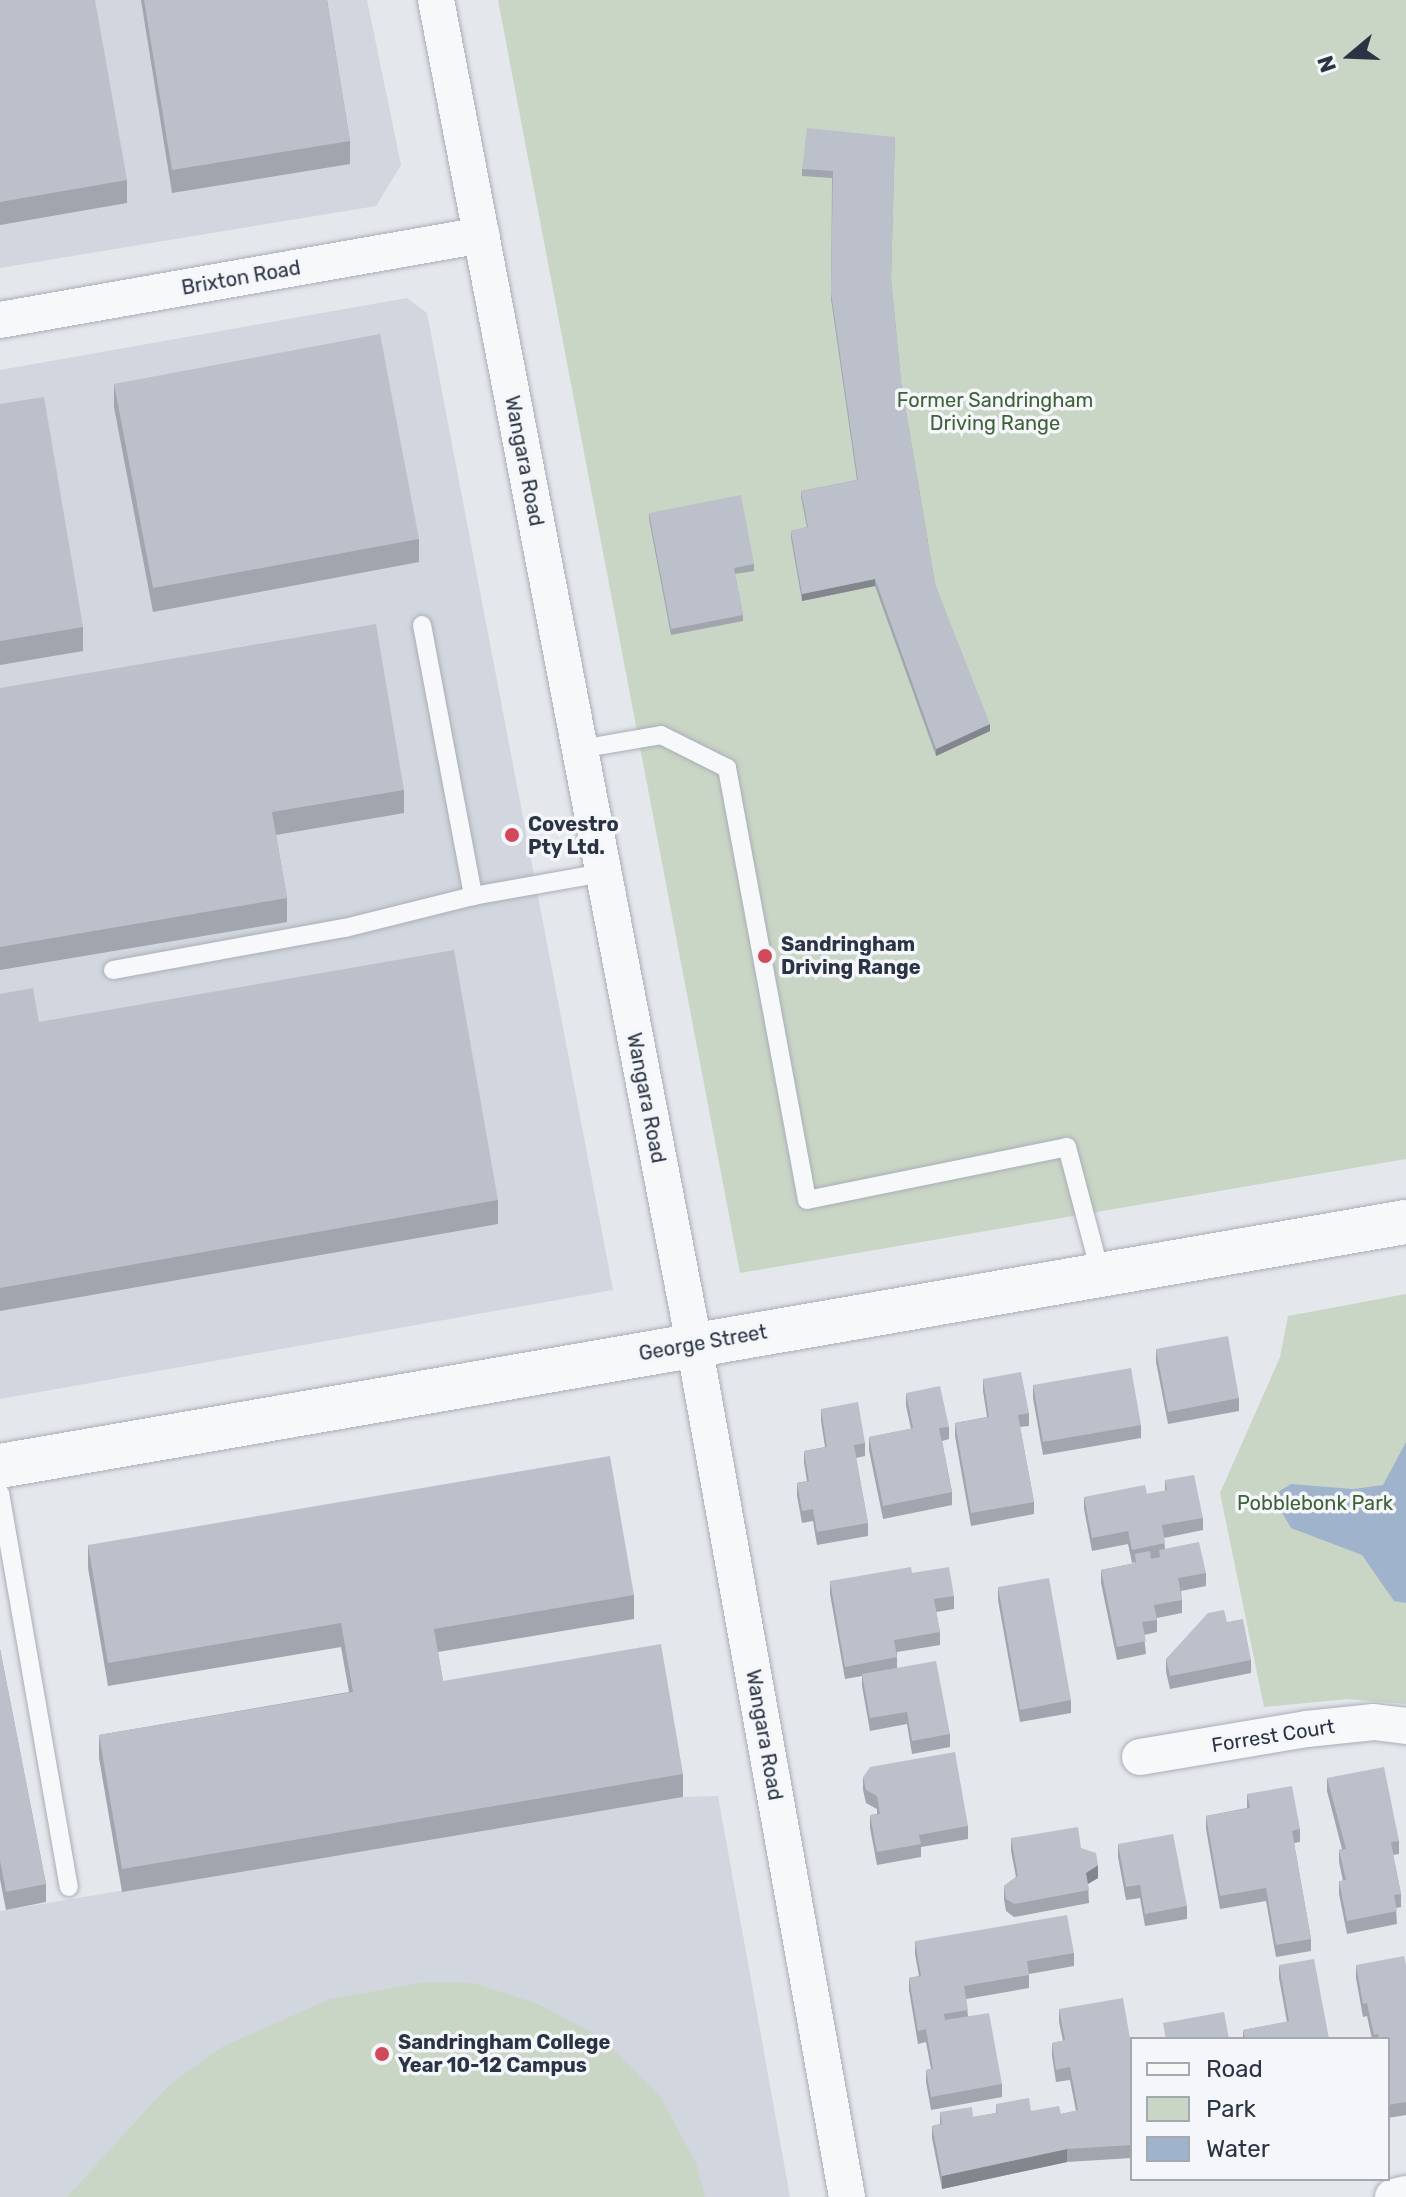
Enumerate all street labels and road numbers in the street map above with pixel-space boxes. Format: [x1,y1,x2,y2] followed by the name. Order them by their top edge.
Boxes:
[180,256,302,300] street label: Brixton Road
[500,394,548,528] street label: Wangara Road
[622,1031,670,1165] street label: Wangara Road
[637,1320,769,1366] street label: George Street
[741,1668,787,1802] street label: Wangara Road
[1210,1714,1336,1758] street label: Forrest Court

